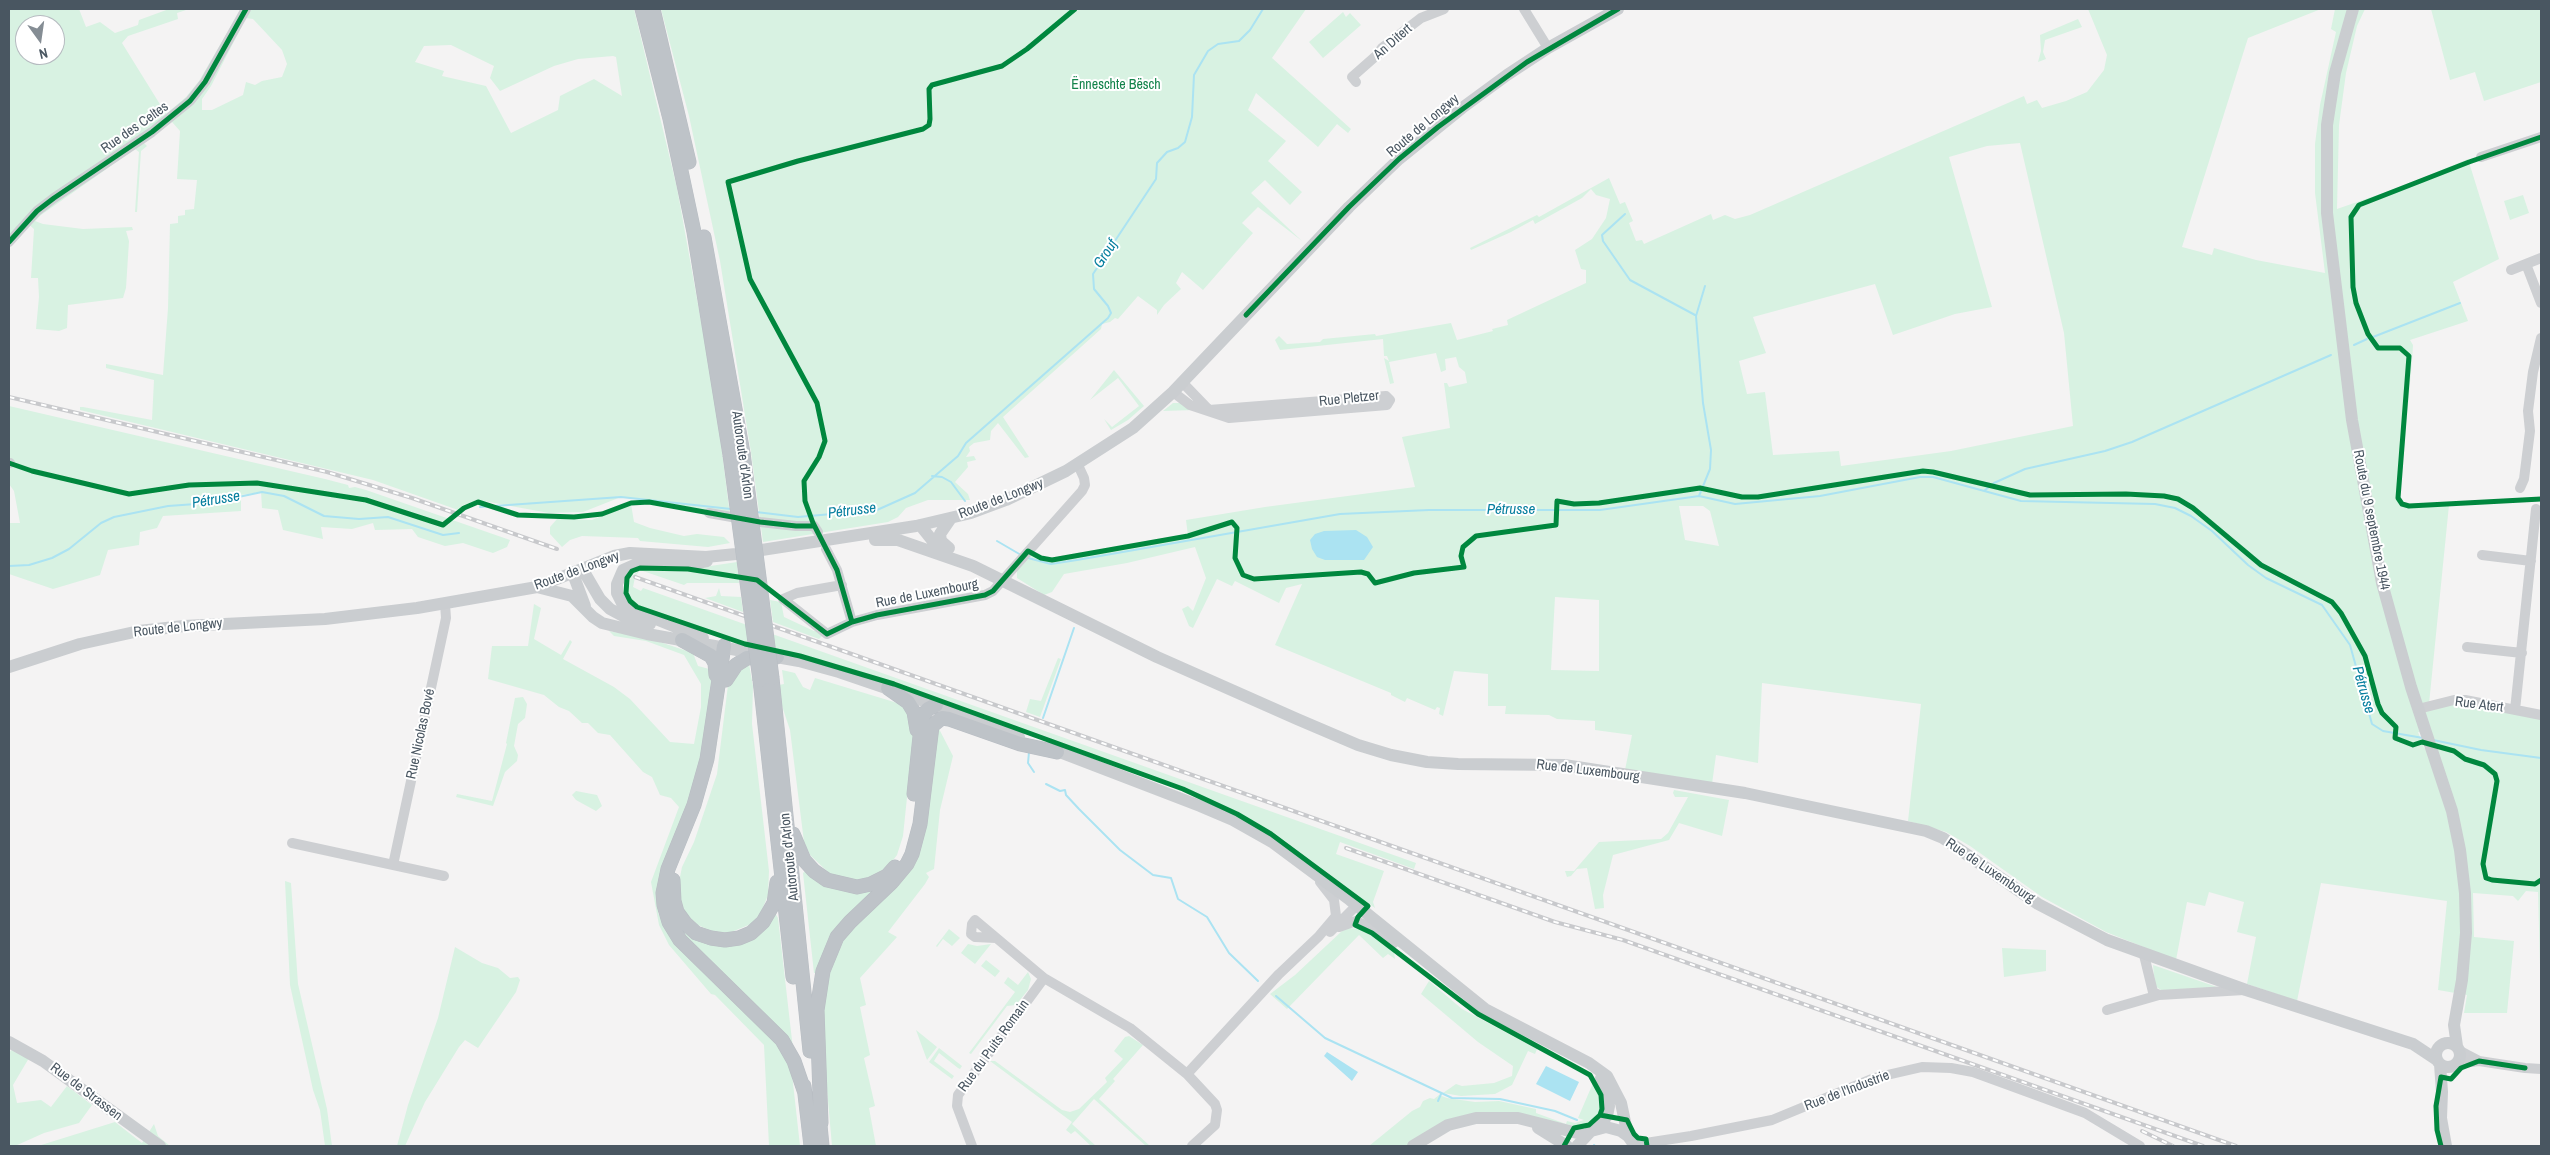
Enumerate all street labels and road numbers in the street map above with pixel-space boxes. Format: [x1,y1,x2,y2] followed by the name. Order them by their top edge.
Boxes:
[1370,21,1416,63] street label: An Ditert
[1383,91,1463,161] street label: Route de Longwy
[98,99,172,157] street label: Rue des Celtes
[1318,388,1380,410] street label: Rue Pletzer
[728,410,756,500] street label: Autoroute d'Arlon
[2349,449,2393,591] street label: Route du 9 septembre 1944
[956,475,1046,523] street label: Route de Longwy
[532,548,622,594] street label: Route de Longwy
[874,576,980,612] street label: Rue de Luxembourg
[133,615,223,641] street label: Route de Longwy
[403,687,439,781] street label: Rue Nicolas Bové
[2454,694,2504,716] street label: Rue Atert
[1535,756,1641,786] street label: Rue de Luxembourg
[777,812,803,902] street label: Autoroute d'Arlon
[1942,835,2038,907] street label: Rue de Luxembourg
[955,997,1033,1095] street label: Rue du Puits Romain
[47,1060,125,1124] street label: Rue de Strassen
[1802,1067,1892,1115] street label: Rue de l'Industrie

